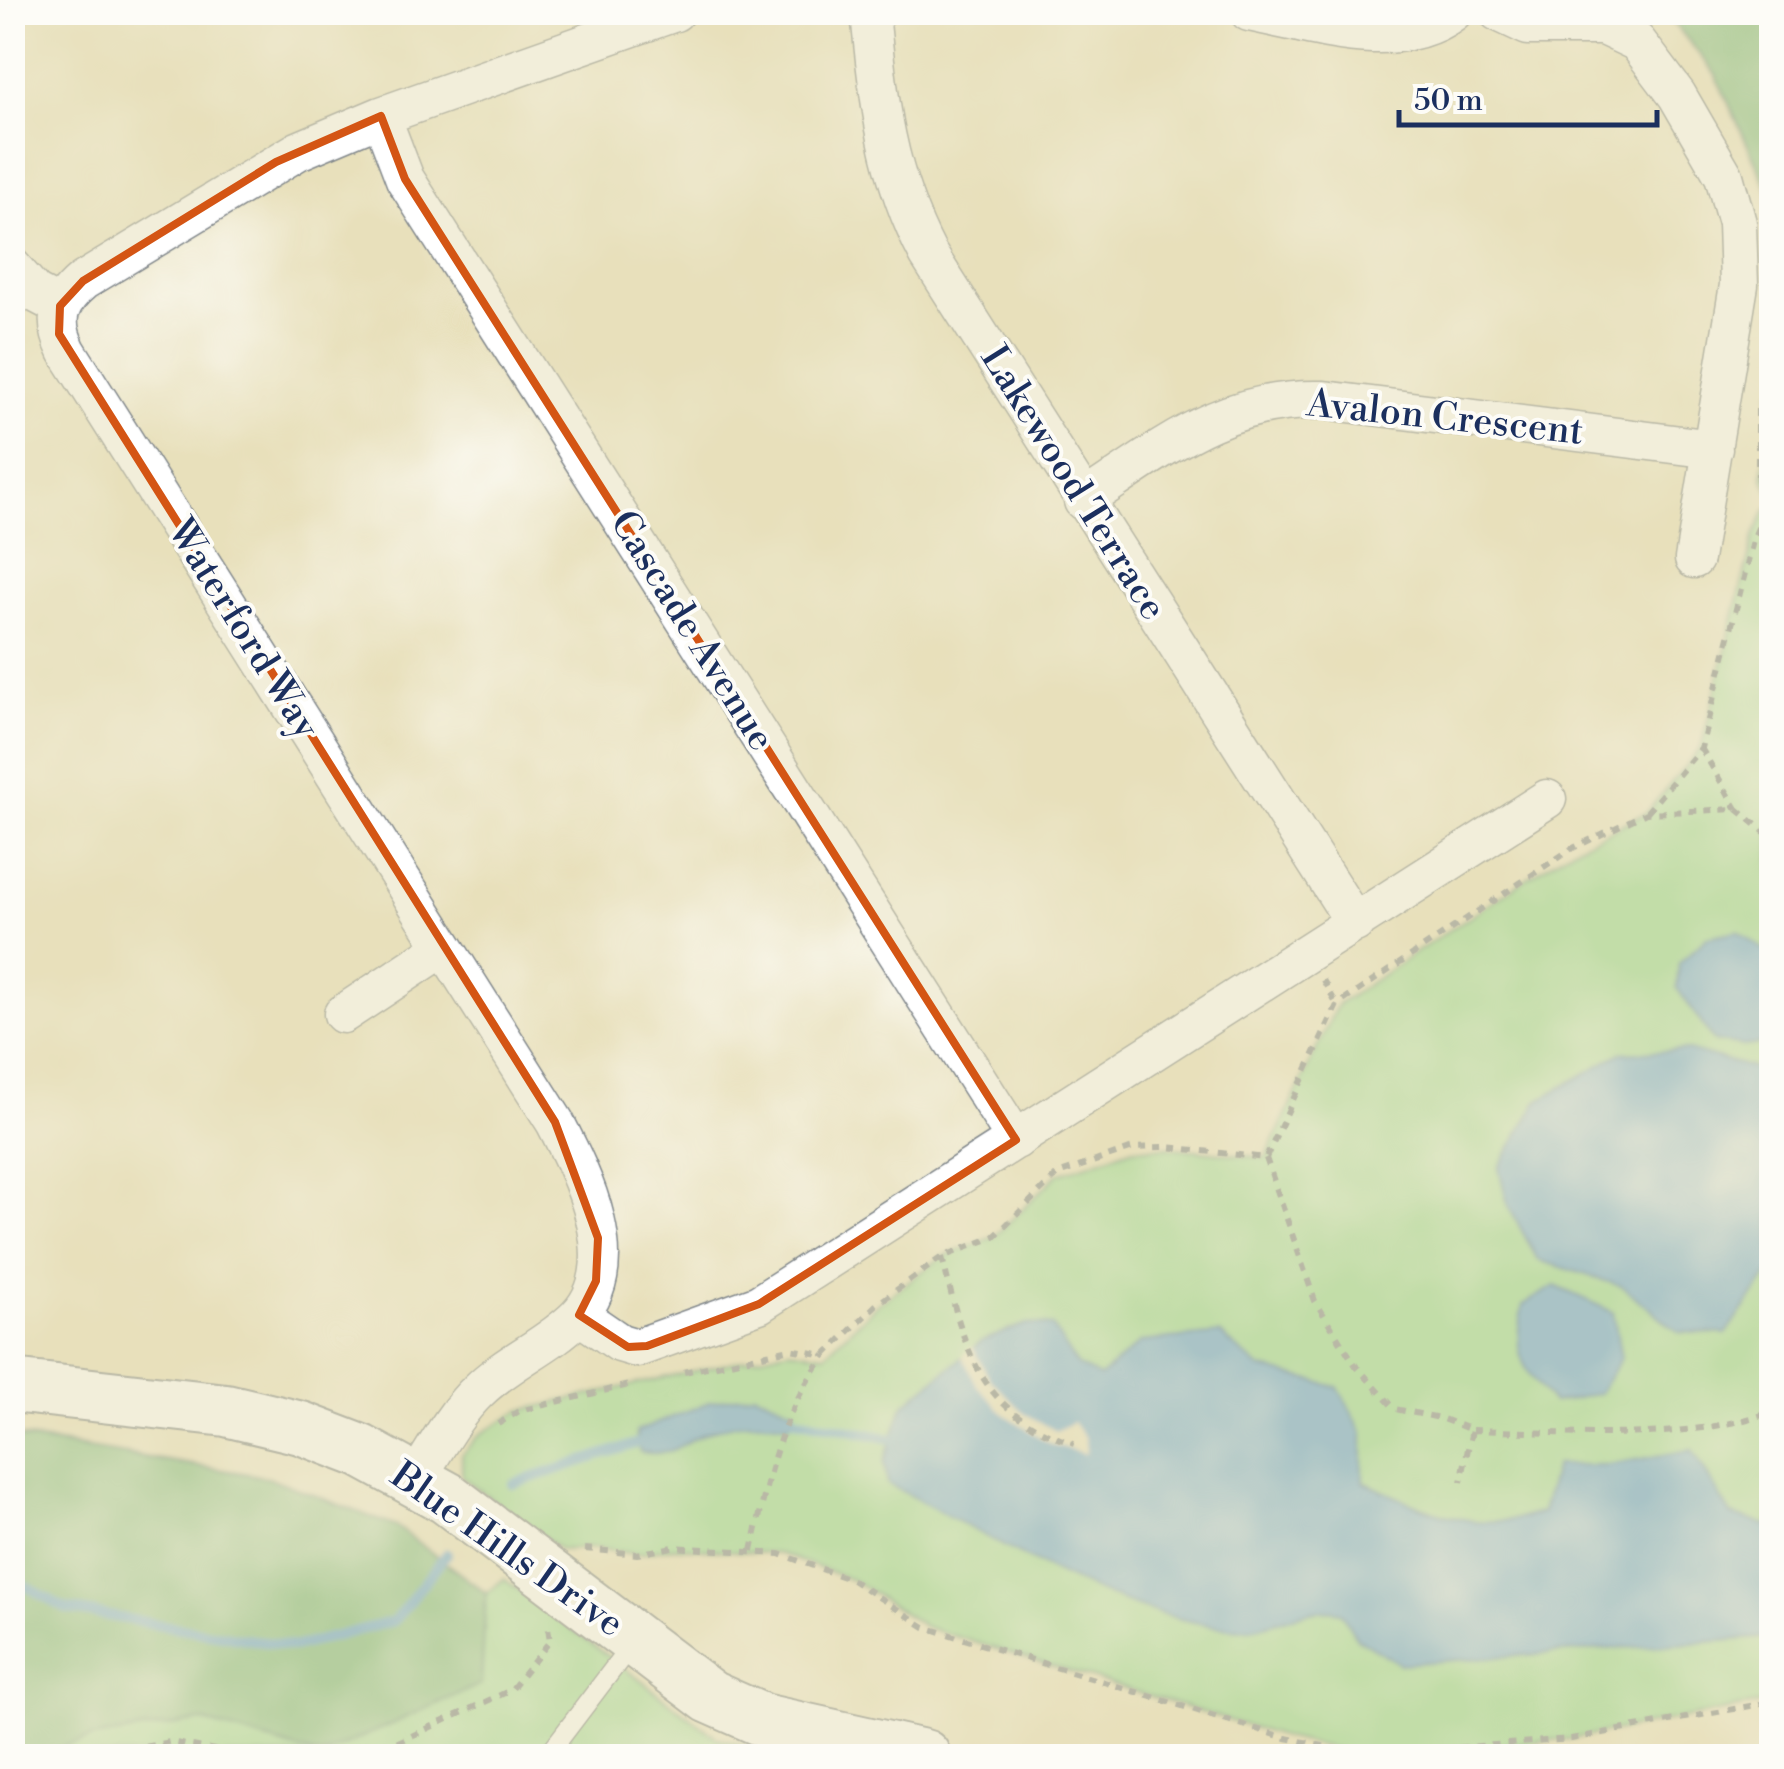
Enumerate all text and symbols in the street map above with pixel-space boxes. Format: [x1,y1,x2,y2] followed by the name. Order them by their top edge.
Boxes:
[1399,65,1656,127] scale bar
[1414,82,1483,120] text: 50 m
[970,337,1176,629] street label: Lakewood Terrace
[1303,380,1586,456] street label: Avalon Crescent
[599,502,785,760] street label: Cascade Avenue
[156,510,330,748] street label: Waterford Way
[381,1452,632,1648] street label: Blue Hills Drive

